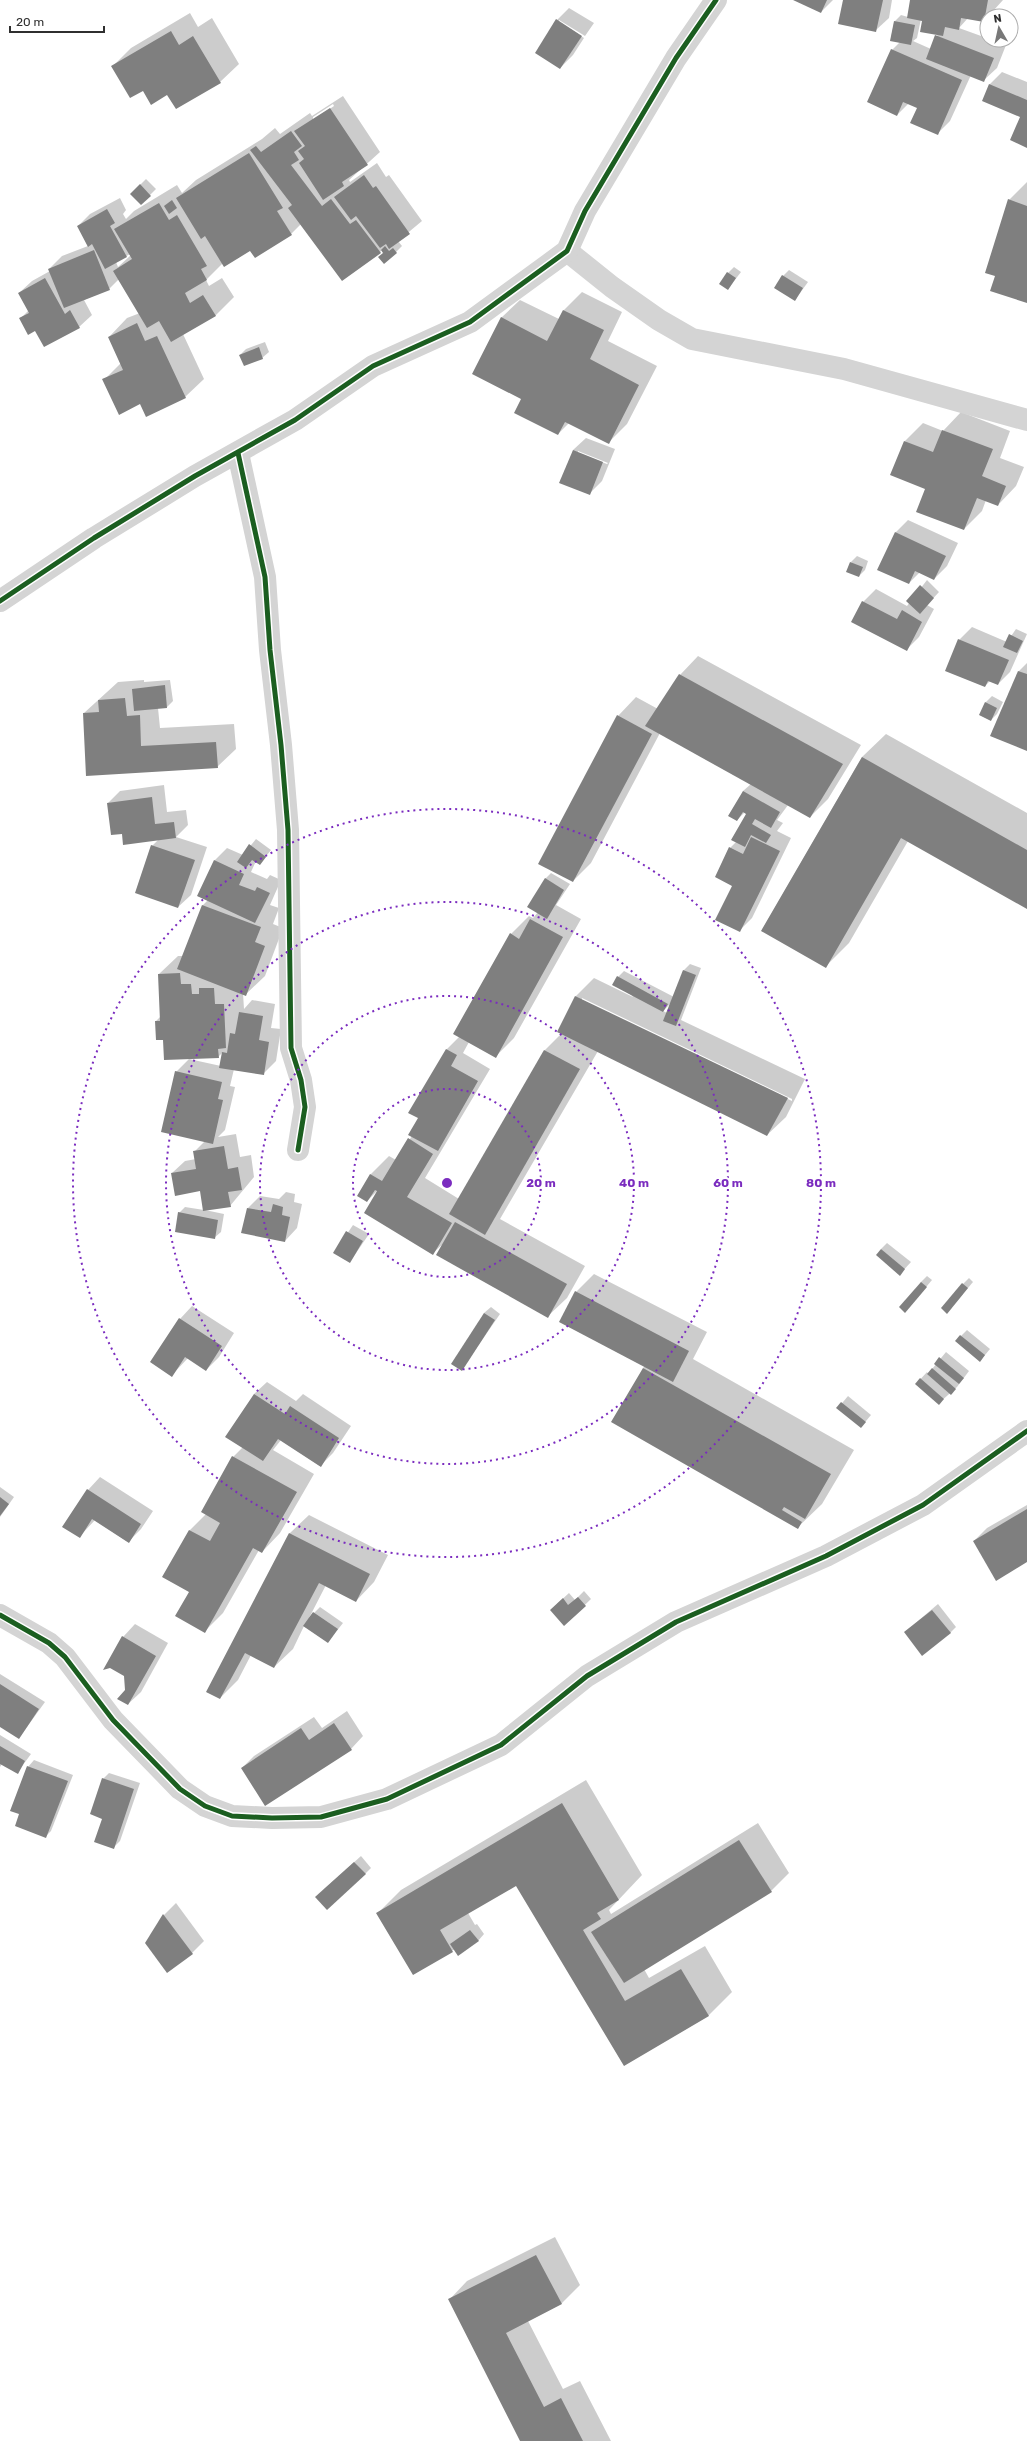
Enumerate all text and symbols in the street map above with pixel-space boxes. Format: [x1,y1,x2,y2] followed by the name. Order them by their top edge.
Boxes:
[10,8,104,34] scale bar
[979,8,1019,48] north arrow
[993,12,1003,26] text: N
[16,15,44,29] text: 20 m
[440,1176,454,1190] centre of rings
[526,1176,556,1190] text: 20 m
[619,1176,649,1190] text: 40 m
[713,1176,743,1190] text: 60 m
[806,1176,836,1190] text: 80 m

